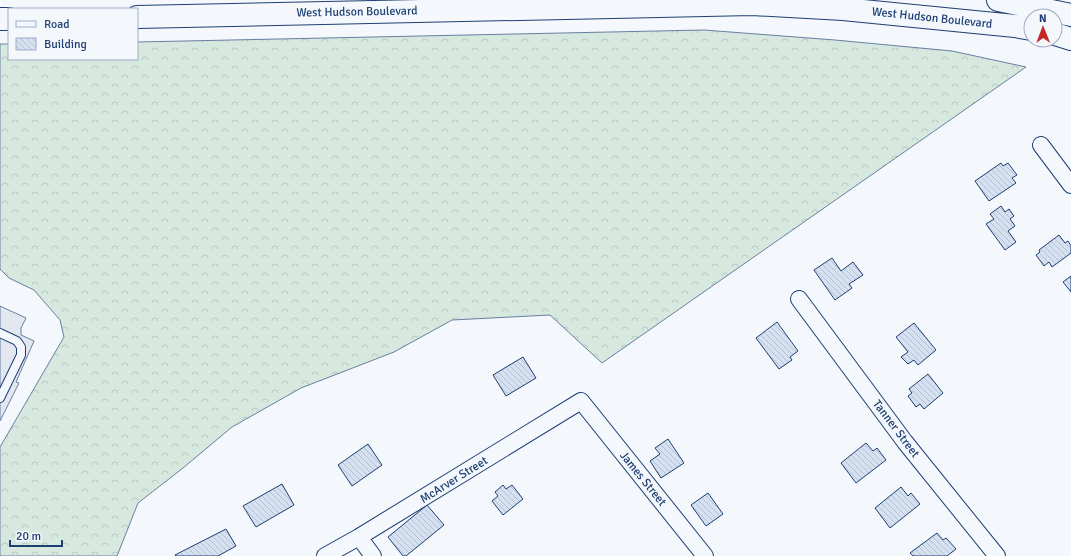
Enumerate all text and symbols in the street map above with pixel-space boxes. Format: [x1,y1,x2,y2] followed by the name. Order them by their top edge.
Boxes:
[296,3,418,21] street label: West Hudson Boulevard
[871,4,993,32] street label: West Hudson Boulevard
[8,8,138,60] legend
[1023,8,1063,48] north arrow
[1039,12,1047,25] text: N
[44,17,70,32] text: Road
[44,37,87,52] text: Building
[869,397,923,461] street label: Tanner Street
[616,449,670,509] street label: James Street
[417,453,491,507] street label: McArver Street
[10,522,62,548] scale bar
[16,529,41,544] text: 20 m

